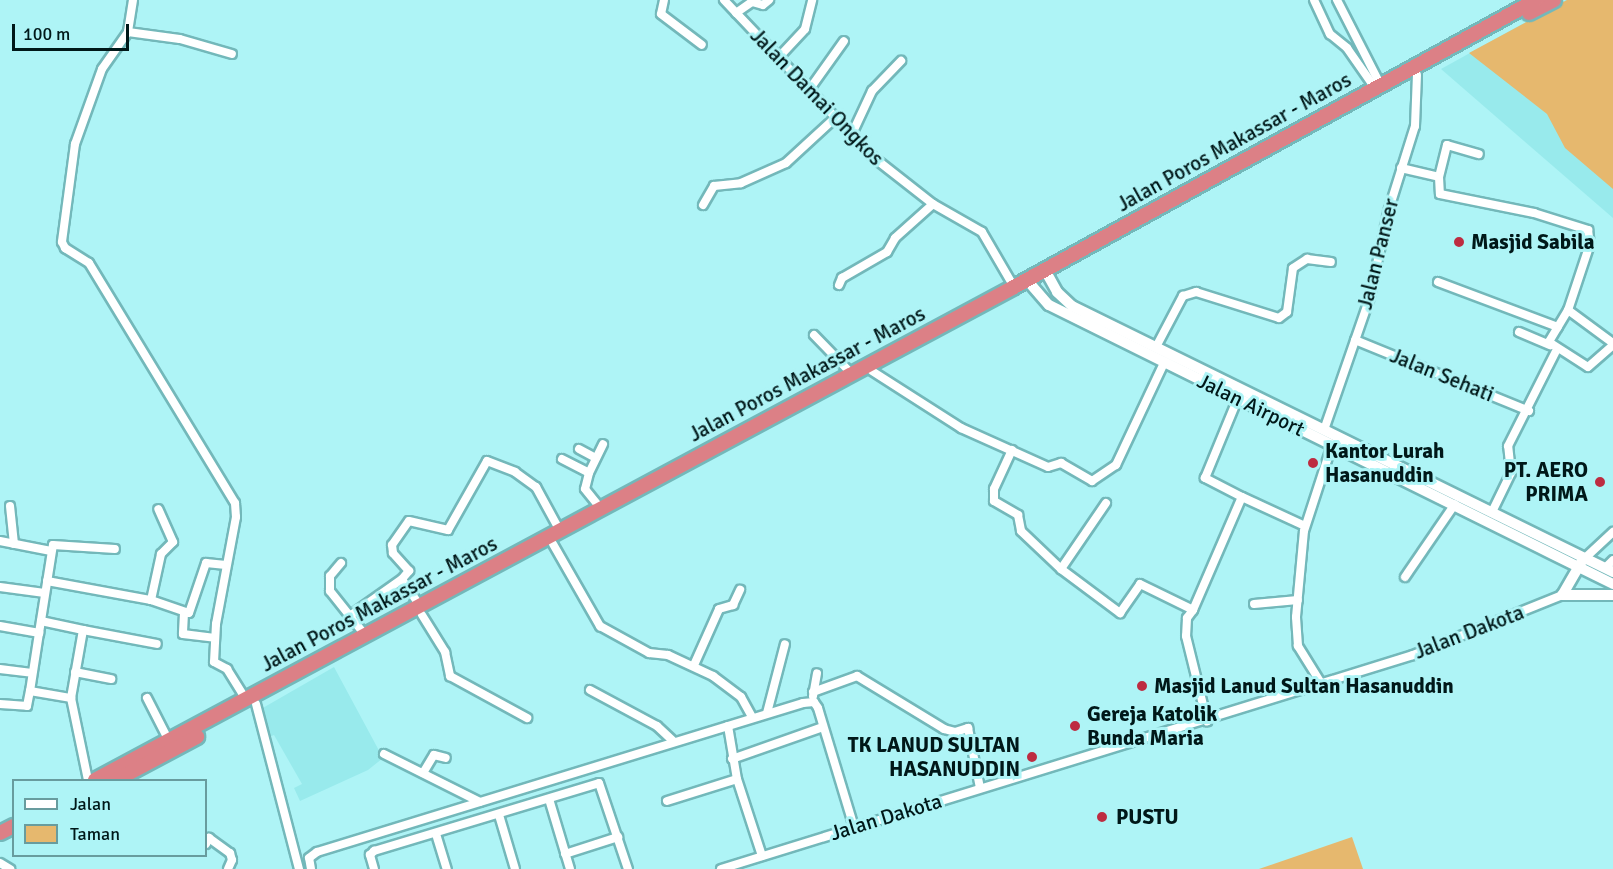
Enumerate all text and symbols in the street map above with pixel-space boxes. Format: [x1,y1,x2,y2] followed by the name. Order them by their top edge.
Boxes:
[15,12,132,50] scale bar
[23,23,70,45] text: 100 m
[745,23,889,171] street label: Jalan Damai Ongkos
[1112,67,1356,217] street label: Jalan Poros Makassar - Maros
[1352,196,1404,312] street label: Jalan Panser
[1471,229,1595,255] place label: Masjid Sabila
[1452,235,1466,249] marker: Masjid Sabila
[685,301,929,447] street label: Jalan Poros Makassar - Maros
[1386,343,1498,407] street label: Jalan Sehati
[1193,368,1309,442] street label: Jalan Airport
[1325,438,1445,488] place label: Kantor Lurah Hasanuddin
[1306,456,1320,470] marker: Kantor Lurah Hasanuddin
[1504,457,1588,507] place label: PT. AERO PRIMA
[1593,475,1607,489] marker: PT. AERO PRIMA
[257,531,501,677] street label: Jalan Poros Makassar - Maros
[1411,600,1527,664] street label: Jalan Dakota
[1154,673,1454,699] place label: Masjid Lanud Sultan Hasanuddin
[1135,679,1149,693] marker: Masjid Lanud Sultan Hasanuddin
[1087,701,1217,751] place label: Gereja Katolik Bunda Maria
[1068,719,1082,733] marker: Gereja Katolik Bunda Maria
[848,732,1020,782] place label: TK LANUD SULTAN HASANUDDIN
[1025,750,1039,764] marker: TK LANUD SULTAN HASANUDDIN
[12,779,207,857] legend
[827,788,945,846] street label: Jalan Dakota
[70,793,111,815] text: Jalan
[1116,804,1179,830] place label: PUSTU
[1093,808,1111,826] marker: PUSTU
[70,823,120,845] text: Taman

